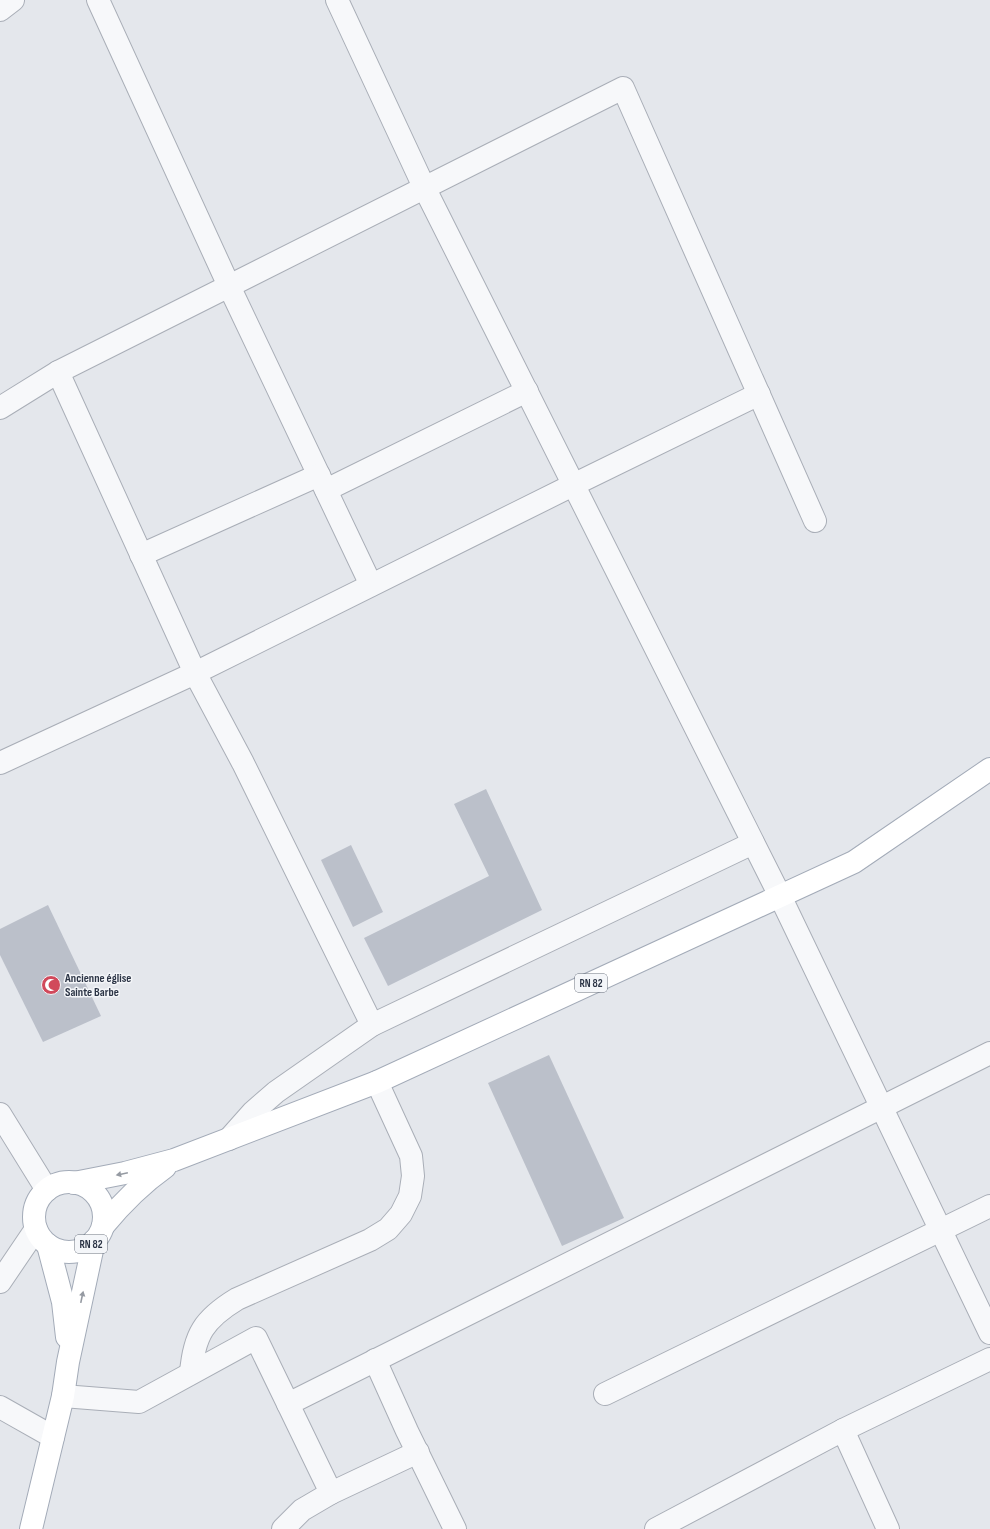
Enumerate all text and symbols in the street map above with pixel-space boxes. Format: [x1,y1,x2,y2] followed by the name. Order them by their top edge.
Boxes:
[64,971,131,1000] place label: Ancienne église Sainte Barbe
[40,974,62,996] mosque icon: Ancienne église Sainte Barbe
[575,974,607,992] road number: RN 82
[116,1171,129,1177] one-way arrow
[75,1235,107,1253] road number: RN 82
[79,1290,85,1303] one-way arrow

